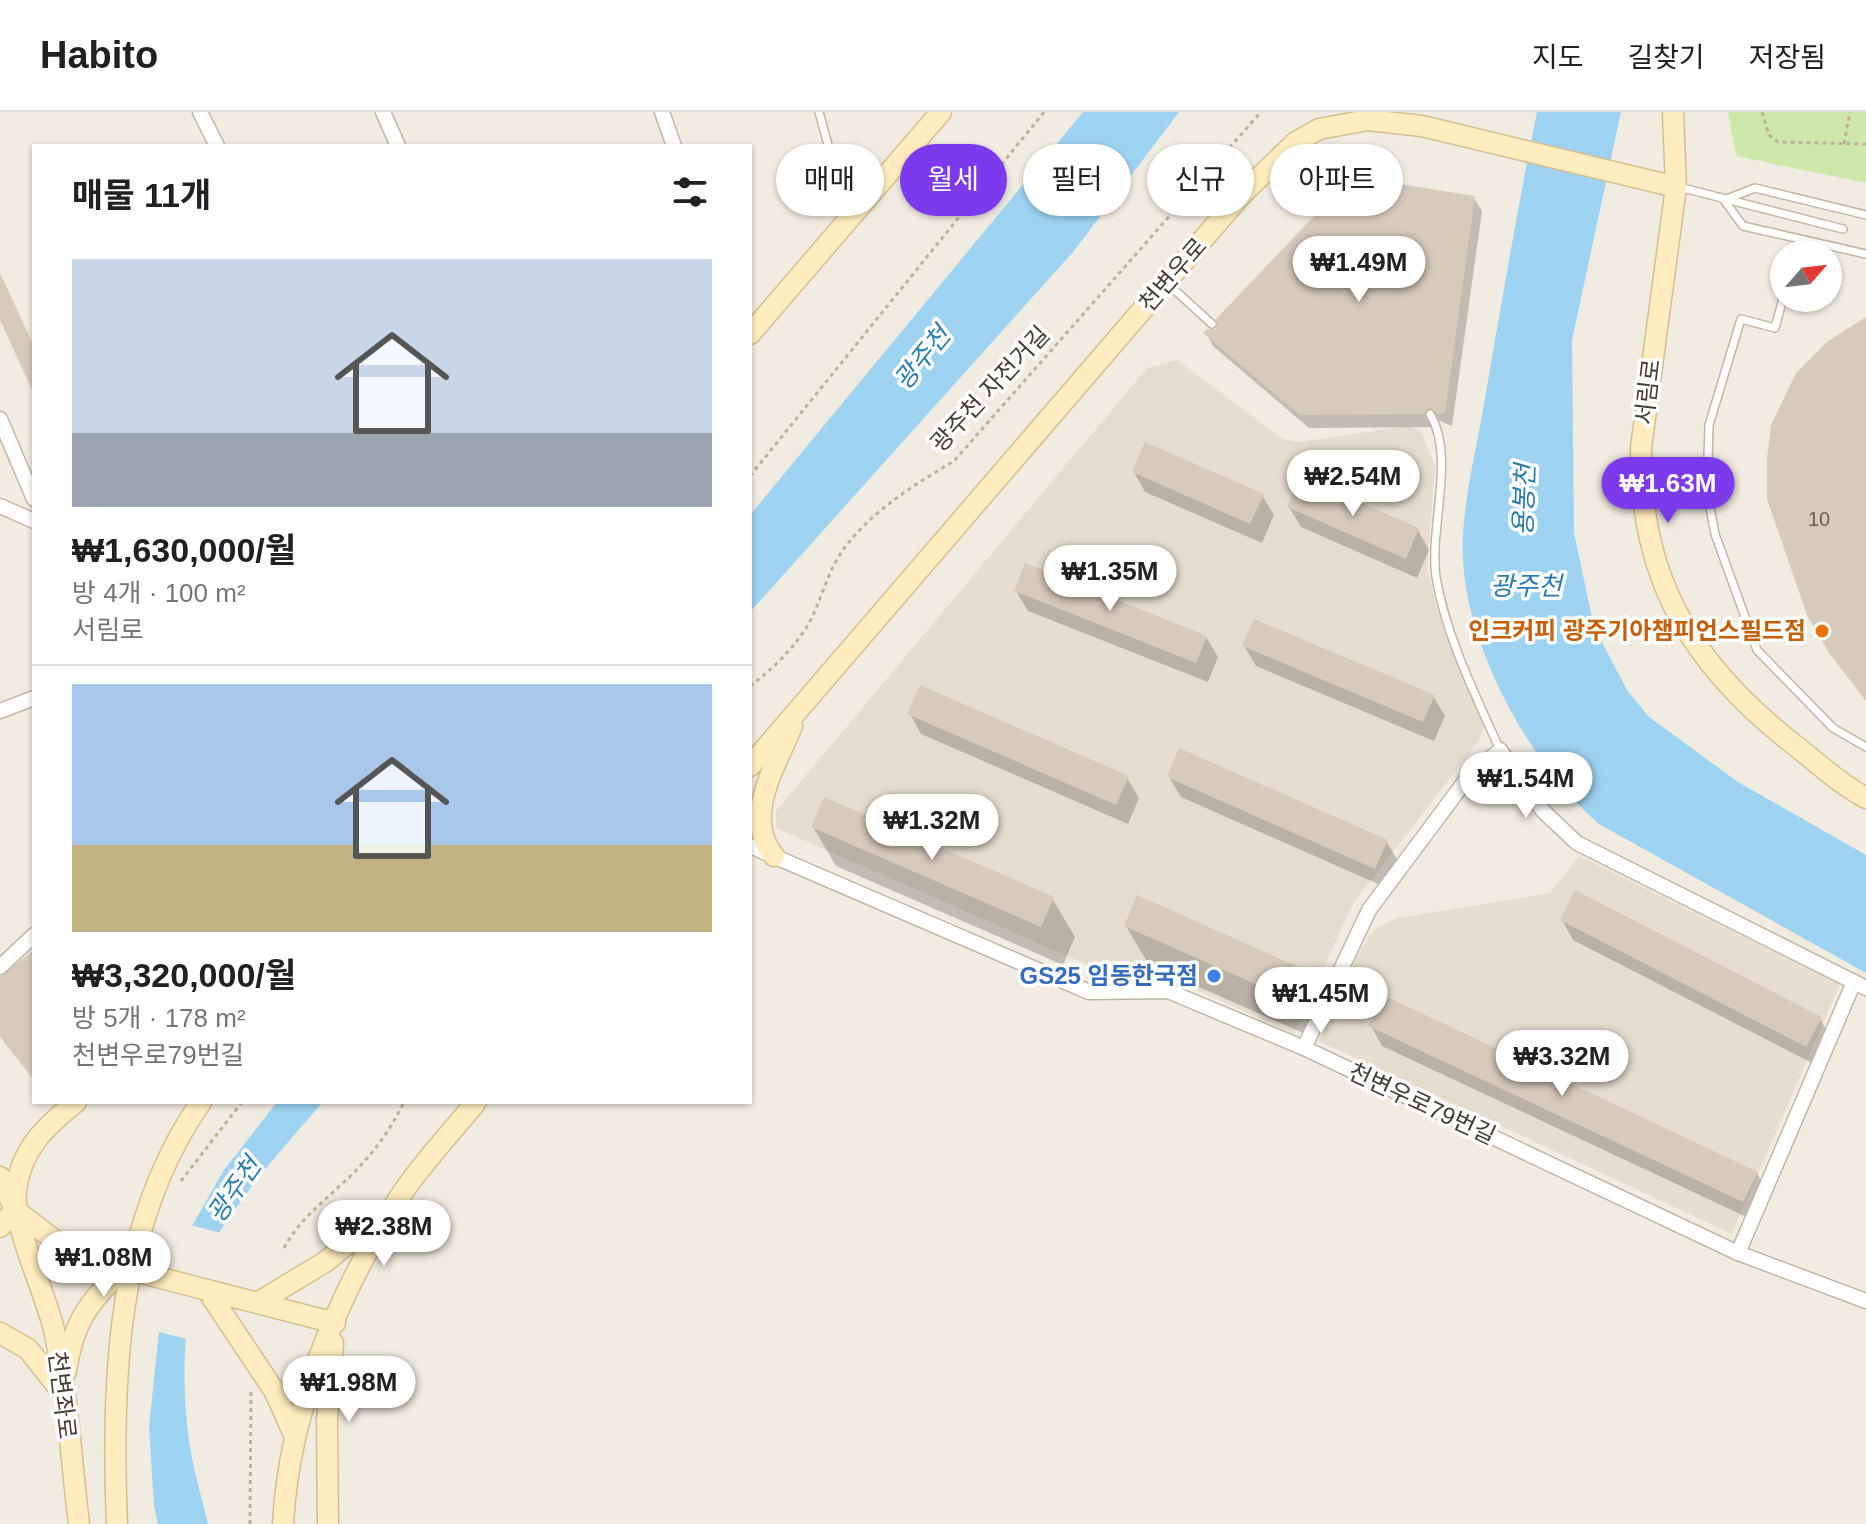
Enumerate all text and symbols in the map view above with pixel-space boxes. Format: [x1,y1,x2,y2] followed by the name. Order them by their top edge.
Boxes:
[40,34,158,76] text: Habito
[1532,42,1583,73] text: 지도
[1627,42,1705,73] text: 길찾기
[1749,42,1826,73] text: 저장됨
[776,144,884,216] chip: 매매
[900,144,1007,216] chip: 월세
[1023,144,1131,216] chip: 필터
[1147,144,1254,216] chip: 신규
[1270,144,1403,216] chip: 아파트
[668,170,712,214] icon: filters
[72,176,211,214] text: 매물 11개
[1133,232,1212,317] street label: 천변우로
[1294,236,1424,304] pin: ₩1.49M
[1770,240,1842,312] north arrow
[1770,240,1842,312] map controls
[1311,247,1407,277] text: ₩1.49M
[320,311,464,455] icon: home
[888,318,958,395] water label: 광주천
[925,320,1054,457] street label: 광주천 자전거길
[1630,357,1665,426] street label: 서림로
[1288,450,1418,518] pin: ₩2.54M
[1603,457,1733,525] pin: ₩1.63M
[1305,461,1401,491] text: ₩2.54M
[1508,461,1540,536] water label: 용봉천
[1620,468,1716,498] text: ₩1.63M
[1808,508,1830,530] house number: 10
[72,531,296,569] text: ₩1,630,000/월
[1045,545,1175,613] pin: ₩1.35M
[1062,556,1158,586] text: ₩1.35M
[1490,571,1565,601] water label: 광주천
[72,578,246,608] text: 방 4개 · 100 m²
[72,615,144,645] text: 서림로
[1468,617,1806,644] place label: 인크커피 광주기아챔피언스필드점
[1813,622,1831,640] marker: 인크커피 광주기아챔피언스필드점
[320,736,464,880] icon: home
[1461,752,1591,820] pin: ₩1.54M
[1478,763,1574,793] text: ₩1.54M
[867,794,997,862] pin: ₩1.32M
[884,805,980,835] text: ₩1.32M
[72,956,296,994] text: ₩3,320,000/월
[1020,962,1198,989] place label: GS25 임동한국점
[1205,967,1223,985] marker: GS25 임동한국점
[1256,967,1386,1035] pin: ₩1.45M
[1273,978,1369,1008] text: ₩1.45M
[72,1003,246,1033] text: 방 5개 · 178 m²
[1497,1030,1627,1098] pin: ₩3.32M
[72,1040,244,1070] text: 천변우로79번길
[1514,1041,1610,1071] text: ₩3.32M
[1344,1058,1500,1149] street label: 천변우로79번길
[201,1149,269,1228] water label: 광주천
[319,1200,449,1268] pin: ₩2.38M
[336,1211,432,1241] text: ₩2.38M
[39,1231,169,1299] pin: ₩1.08M
[56,1242,152,1272] text: ₩1.08M
[44,1349,81,1440] street label: 천변좌로
[284,1356,414,1424] pin: ₩1.98M
[301,1367,397,1397] text: ₩1.98M

